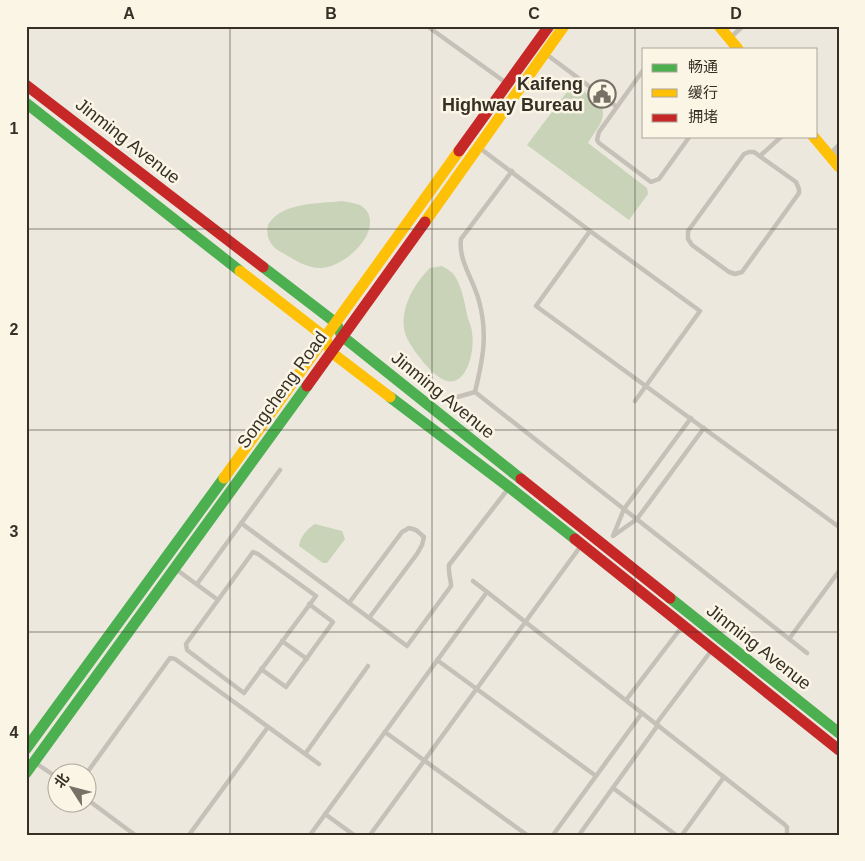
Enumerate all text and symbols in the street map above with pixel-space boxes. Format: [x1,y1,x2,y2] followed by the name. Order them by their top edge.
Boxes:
[123,5,135,22] text: A
[325,5,337,22] text: B
[528,5,540,22] text: C
[730,5,742,22] text: D
[642,48,818,138] legend
[688,58,718,75] text: 畅通
[442,74,583,115] place label: Kaifeng Highway Bureau
[587,79,617,109] public building icon: Kaifeng Highway Bureau
[688,84,718,101] text: 缓行
[72,94,184,188] street label: Jinming Avenue
[688,108,718,125] text: 拥堵
[10,120,19,137] text: 1
[10,321,19,338] text: 2
[233,328,331,452] street label: Songcheng Road
[387,347,499,443] street label: Jinming Avenue
[10,523,19,540] text: 3
[703,600,815,694] street label: Jinming Avenue
[10,724,19,741] text: 4
[48,764,98,814] north arrow
[51,770,72,791] text: 北

